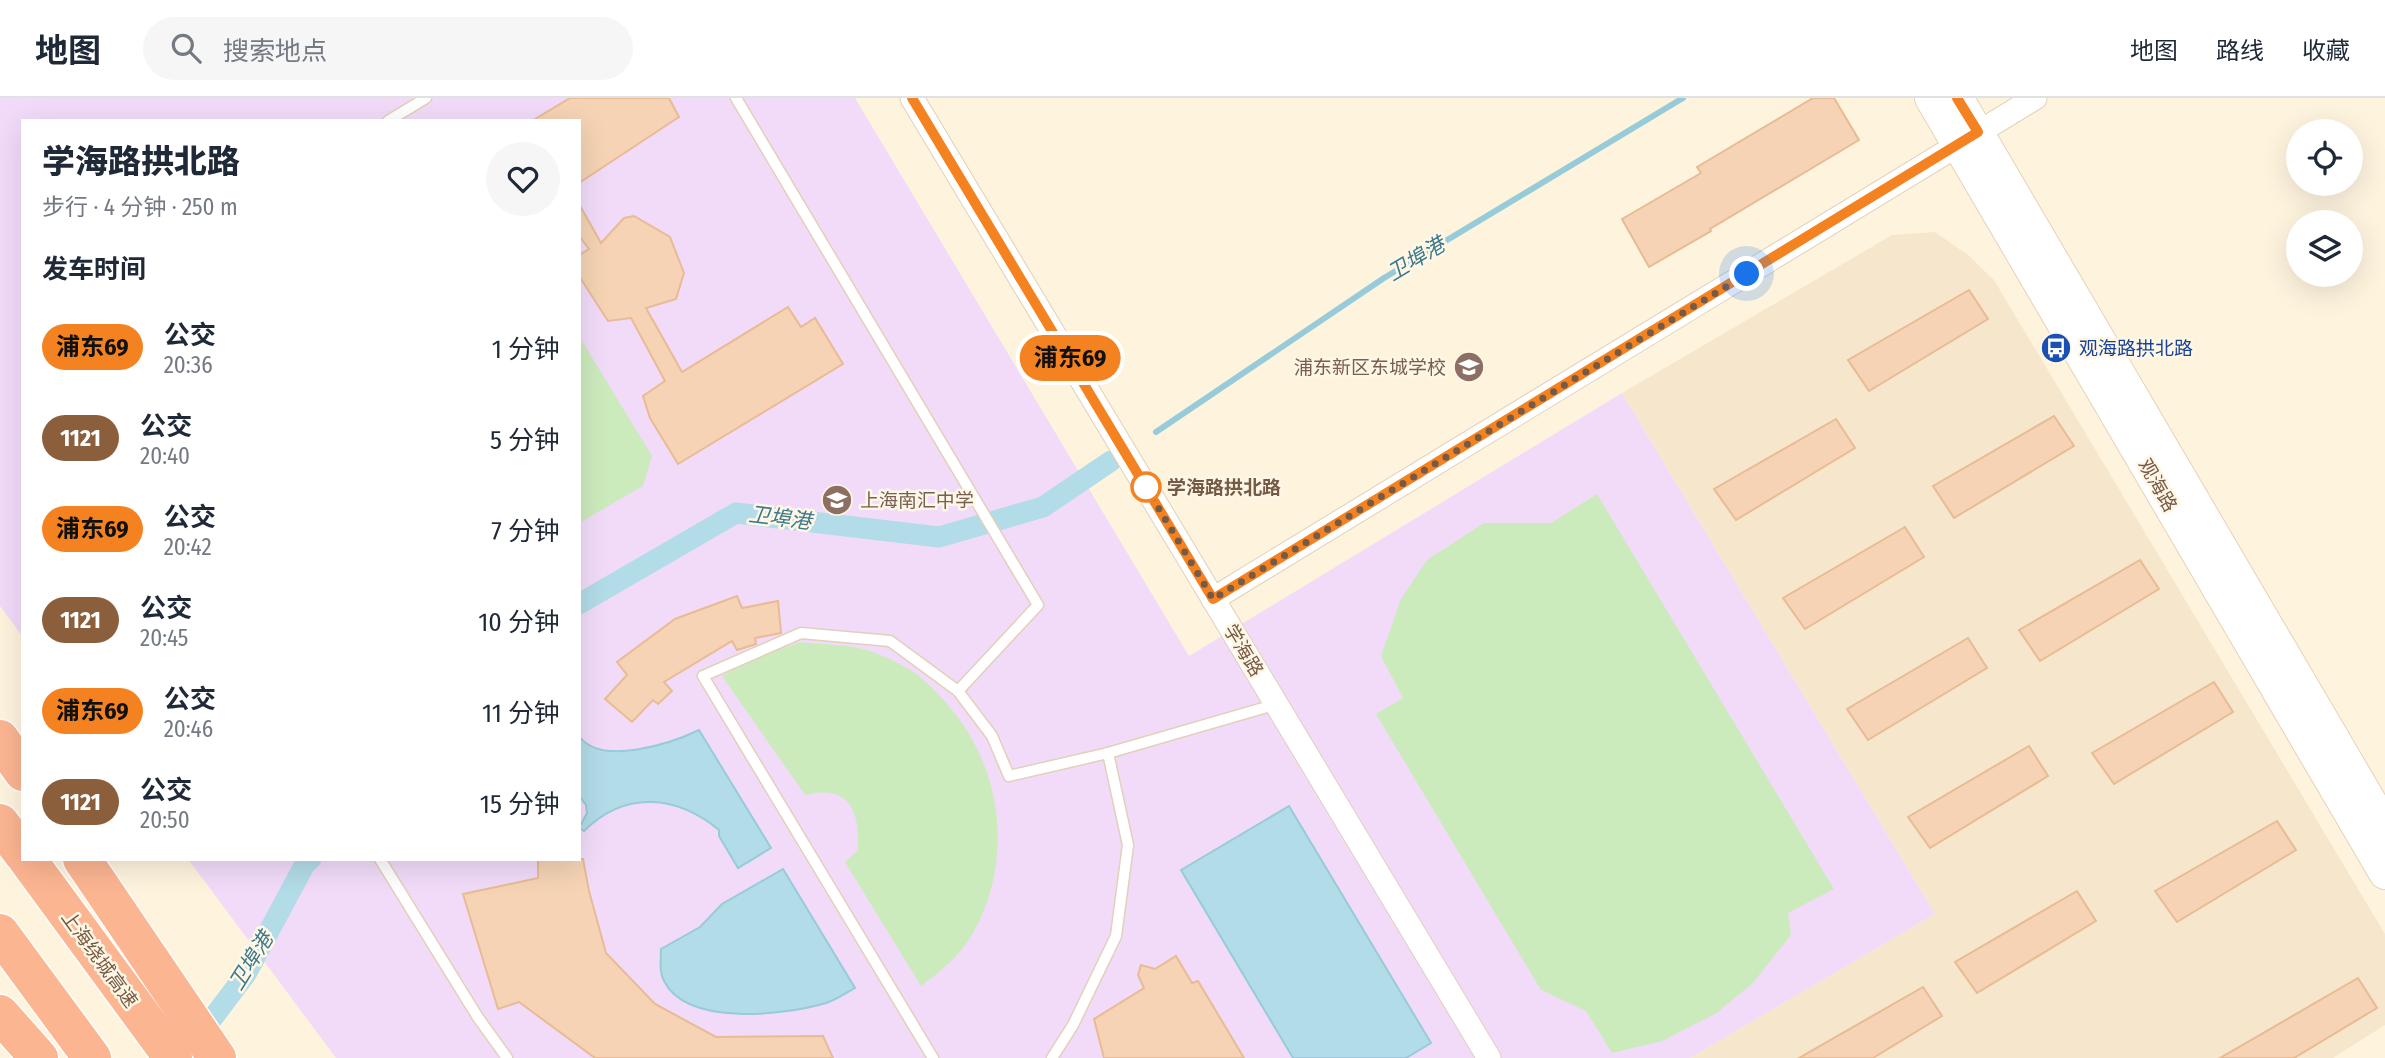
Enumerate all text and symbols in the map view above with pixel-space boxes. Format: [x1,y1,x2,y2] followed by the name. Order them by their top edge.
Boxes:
[143,17,633,80] search box
[167,29,205,67] icon: search
[35,31,101,71] text: 地图
[223,36,327,67] text: 搜索地点
[2130,37,2178,65] text: 地图
[2216,37,2264,65] text: 路线
[2302,37,2350,65] text: 收藏
[2286,119,2363,287] map controls
[2286,119,2363,196] button: locate
[42,142,240,182] text: 学海路拱北路
[486,142,560,216] button: heart
[42,193,238,221] text: 步行 · 4 分钟 · 250 m
[2286,210,2363,287] button: layers
[1382,230,1452,286] water label: 卫埠港
[42,254,146,285] text: 发车时间
[1729,256,1764,291] your location
[164,320,216,351] text: 公交
[2039,331,2073,365] bus stop icon: 观海路拱北路
[56,333,129,361] text: 浦东69
[492,334,560,365] text: 1 分钟
[1021,335,1119,381] line badge: 浦东69
[2079,337,2193,360] place label: 观海路拱北路
[1034,344,1106,372] text: 浦东69
[1452,350,1486,384] school or university icon: 浦东新区东城学校
[164,351,213,379] text: 20:36
[1294,356,1446,379] place label: 浦东新区东城学校
[140,411,192,442] text: 公交
[60,424,101,452] text: 1121
[490,425,560,456] text: 5 分钟
[140,442,190,470] text: 20:40
[2133,455,2182,516] street label: 观海路
[1131,472,1161,502] marker: 学海路拱北路
[1167,476,1281,499] place label: 学海路拱北路
[820,483,854,517] school or university icon: 上海南汇中学
[860,489,974,512] place label: 上海南汇中学
[747,501,816,535] water label: 卫埠港
[164,502,216,533] text: 公交
[56,515,129,543] text: 浦东69
[491,516,560,547] text: 7 分钟
[164,533,212,561] text: 20:42
[140,593,192,624] text: 公交
[60,606,101,634] text: 1121
[478,607,560,638] text: 10 分钟
[1219,620,1268,681] street label: 学海路
[140,624,188,652] text: 20:45
[164,684,216,715] text: 公交
[56,697,129,725] text: 浦东69
[482,698,560,729] text: 11 分钟
[164,715,213,743] text: 20:46
[140,775,192,806] text: 公交
[60,788,101,816] text: 1121
[480,789,560,820] text: 15 分钟
[140,806,190,834] text: 20:50
[57,906,142,1012] street label: 上海绕城高速
[223,925,280,995] water label: 卫埠港

